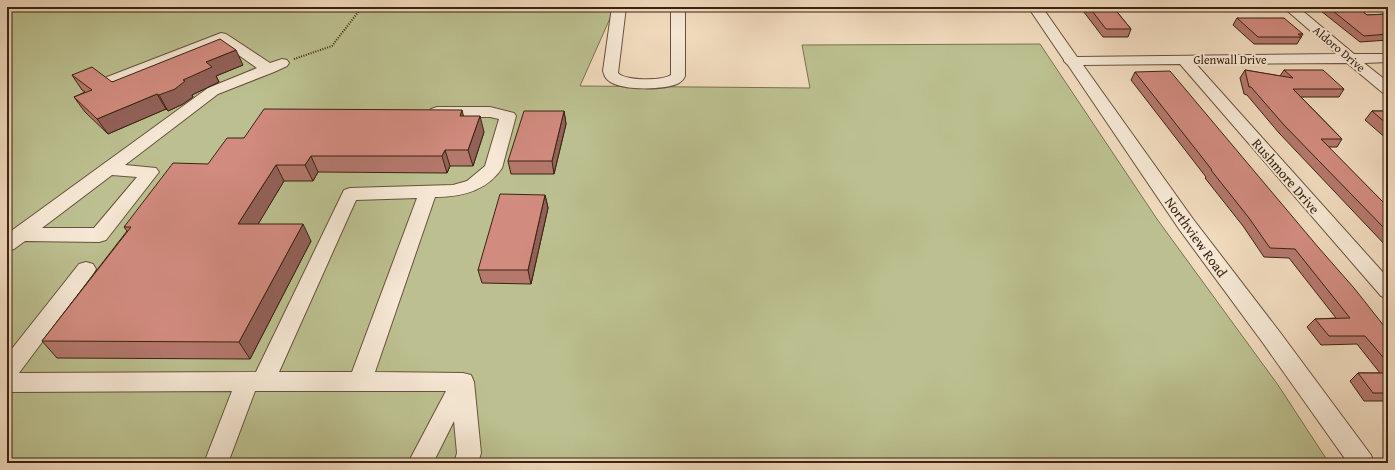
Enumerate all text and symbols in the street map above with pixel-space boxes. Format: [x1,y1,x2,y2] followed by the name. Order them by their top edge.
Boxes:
[1309,22,1369,76] street label: Aldoro Drive
[1193,51,1267,68] street label: Glenwall Drive
[1248,134,1325,218] street label: Rushmore Drive
[1160,193,1232,282] street label: Northview Road

